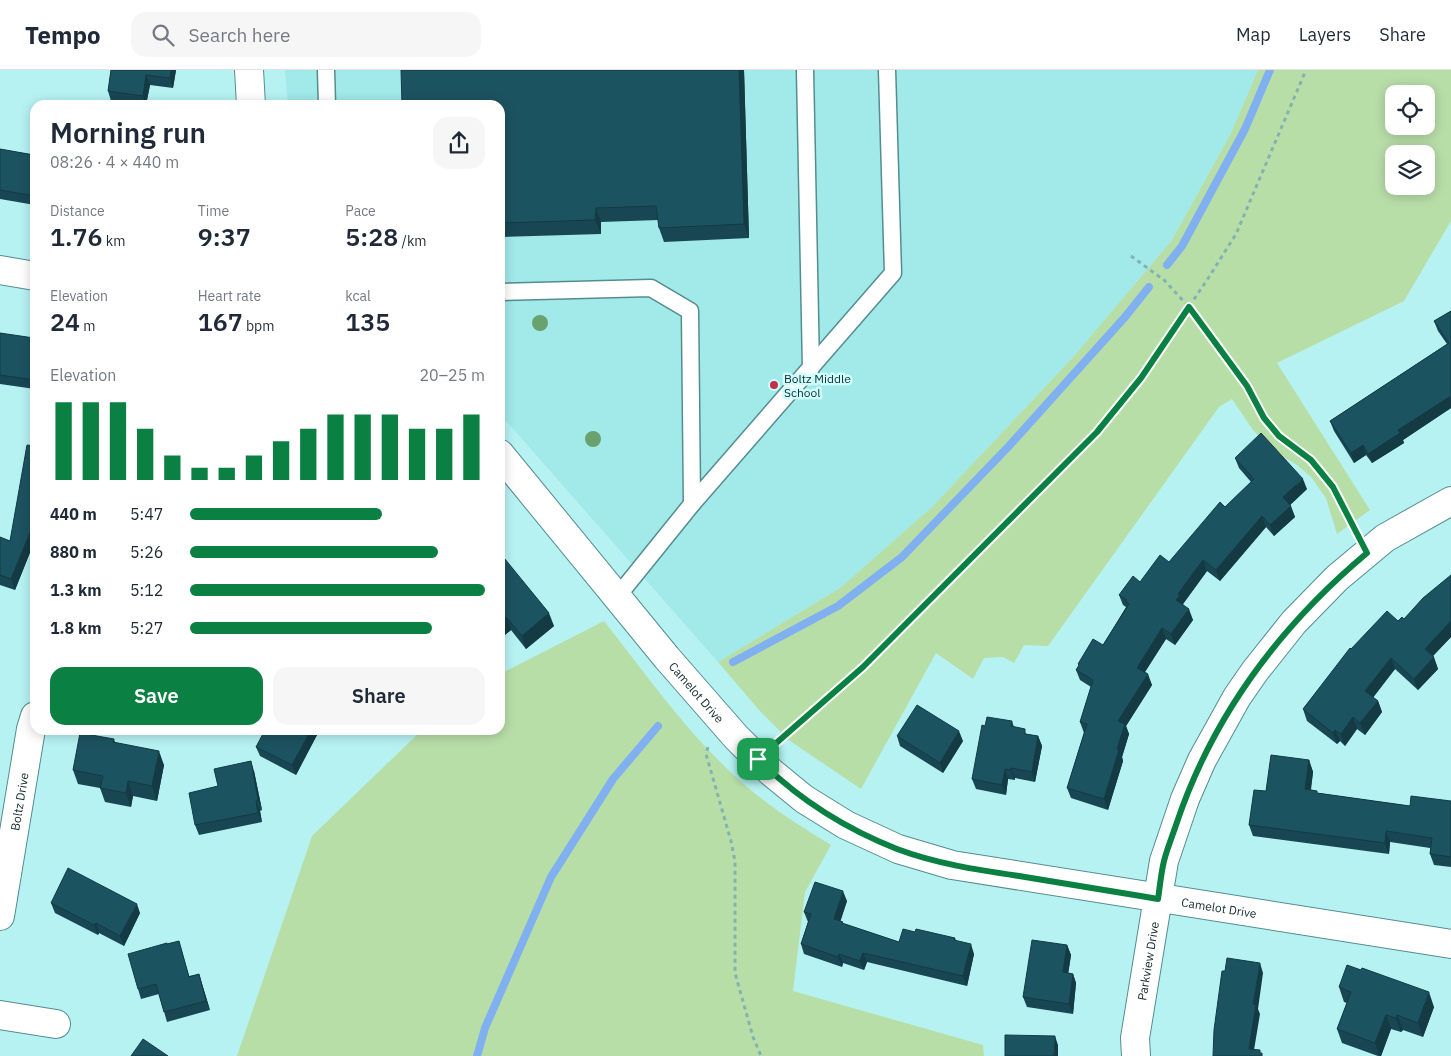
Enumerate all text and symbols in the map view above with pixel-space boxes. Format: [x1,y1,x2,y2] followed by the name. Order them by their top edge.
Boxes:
[131,12,481,57] search box
[25,19,101,51] text: Tempo
[149,21,177,49] icon: search
[189,23,290,47] text: Search here
[1236,23,1271,46] text: Map
[1299,23,1351,46] text: Layers
[1379,23,1426,46] text: Share
[1385,85,1435,195] map controls
[1385,85,1435,135] button: locate
[50,114,206,151] text: Morning run
[433,117,485,169] button: share
[1385,145,1435,195] button: layers
[50,152,179,172] text: 08:26 · 4 × 440 m
[50,202,105,220] text: Distance
[198,202,229,220] text: Time
[345,202,376,220] text: Pace
[50,220,102,253] text: 1.76
[198,220,251,253] text: 9:37
[345,220,398,253] text: 5:28
[102,232,125,250] text: km
[398,232,427,250] text: /km
[50,287,108,305] text: Elevation
[198,287,261,305] text: Heart rate
[345,287,371,305] text: kcal
[50,305,80,338] text: 24
[198,305,243,338] text: 167
[345,305,390,338] text: 135
[80,317,96,335] text: m
[243,317,274,335] text: bpm
[50,365,116,385] text: Elevation
[419,365,485,385] text: 20–25 m
[784,371,851,400] place label: Boltz Middle School
[768,379,780,391] marker: Boltz Middle School
[50,504,97,524] text: 440 m
[130,504,163,524] text: 5:47
[50,542,97,562] text: 880 m
[130,542,163,562] text: 5:26
[50,580,101,600] text: 1.3 km
[130,580,163,600] text: 5:12
[50,618,101,638] text: 1.8 km
[130,618,163,638] text: 5:27
[666,659,728,726] street label: Camelot Drive
[50,667,263,725] button: Save
[273,667,485,725] button: Share
[737,738,779,780] pin
[744,745,772,773] icon: arrive
[7,771,31,832] street label: Boltz Drive
[1180,894,1258,921] street label: Camelot Drive
[1134,920,1162,1002] street label: Parkview Drive

